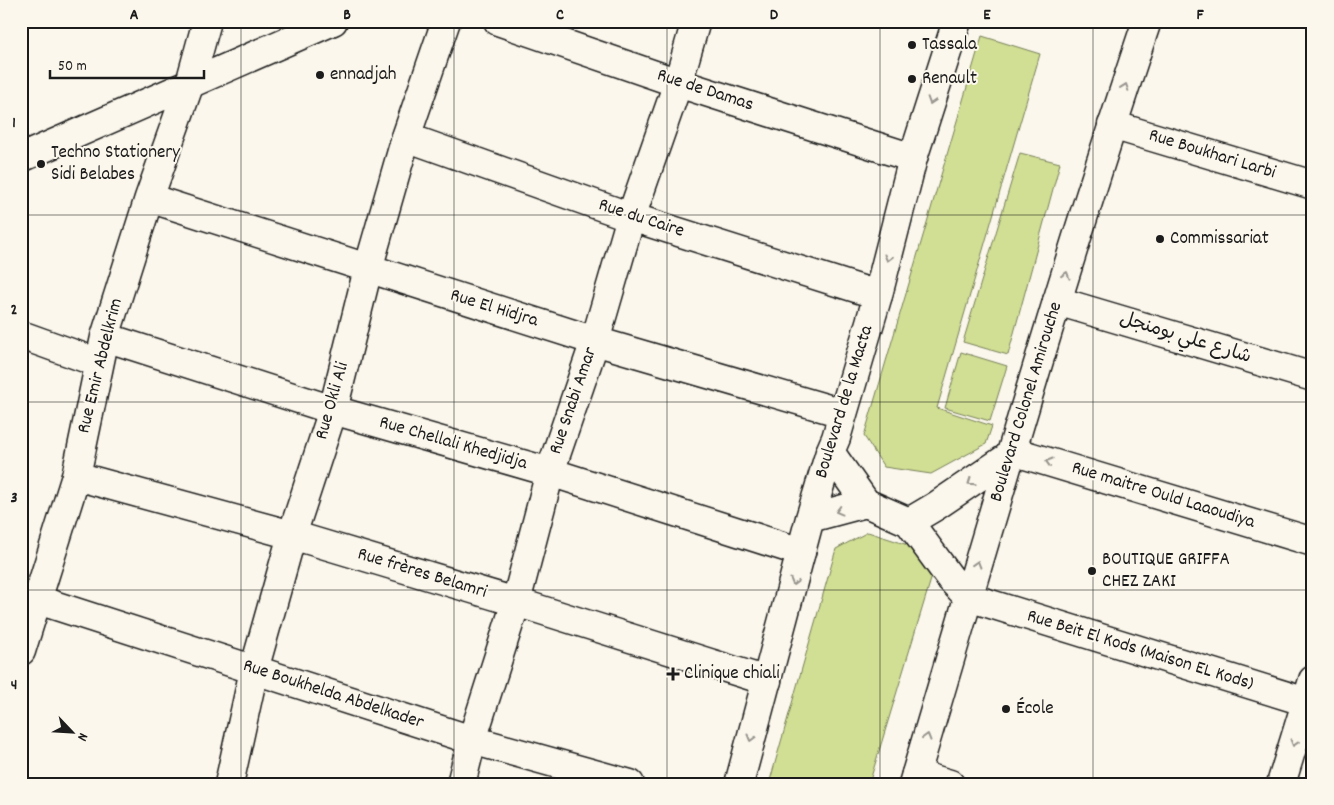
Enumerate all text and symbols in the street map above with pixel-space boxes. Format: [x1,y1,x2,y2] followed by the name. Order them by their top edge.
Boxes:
[130,4,139,27] text: A
[343,4,351,27] text: B
[556,4,564,27] text: C
[770,4,779,27] text: D
[983,4,991,27] text: E
[1196,4,1204,27] text: F
[922,32,978,59] place label: Tassala
[906,39,918,51] marker: Tassala
[50,48,204,80] scale bar
[58,56,87,78] text: 50 m
[330,62,396,89] place label: ennadjah
[653,63,757,119] street label: Rue de Damas
[922,66,977,93] place label: Renault
[314,69,326,81] marker: ennadjah
[906,73,918,85] marker: Renault
[1119,83,1129,91] one-way arrow
[927,96,937,105] one-way arrow
[12,112,16,135] text: 1
[1145,123,1279,187] street label: Rue Boukhari Larbi
[51,140,180,189] place label: Techno Stationery Sidi Belabes
[35,158,47,170] marker: Techno Stationery Sidi Belabes
[595,192,687,246] street label: Rue du Caire
[1170,226,1269,253] place label: Commissariat
[1154,233,1166,245] marker: Commissariat
[883,253,893,261] one-way arrow
[1060,271,1070,280] one-way arrow
[447,283,542,335] street label: Rue El Hidjra
[71,296,131,436] street label: Rue Emir Abdelkrim
[11,299,18,322] text: 2
[984,299,1070,505] street label: Boulevard Colonel Amirouche
[1116,306,1254,372] street label: شارع علي بومنجل
[809,321,881,482] street label: Boulevard de la Macta
[543,344,605,458] street label: Rue Snabi Amar
[309,359,357,443] street label: Rue Okli Ali
[376,410,531,478] street label: Rue Chellali Khedjidja
[1068,455,1259,537] street label: Rue maitre Ould Laaoudiya
[1045,457,1053,467] one-way arrow
[967,476,977,485] one-way arrow
[10,487,18,510] text: 3
[835,506,843,516] one-way arrow
[354,541,491,607] street label: Rue frères Belamri
[1102,547,1230,596] place label: BOUTIQUE GRIFFA CHEZ ZAKI
[972,561,982,569] one-way arrow
[1086,565,1098,577] marker: BOUTIQUE GRIFFA CHEZ ZAKI
[789,577,799,585] one-way arrow
[1023,604,1257,698] street label: Rue Beit El Kods (Maison EL Kods)
[239,653,427,737] street label: Rue Boukhelda Abdelkader
[684,661,780,688] place label: Clinique chiali
[666,667,680,681] marker: Clinique chiali
[11,674,17,697] text: 4
[1016,696,1054,723] place label: École
[1000,703,1012,715] marker: École
[48,708,98,758] north arrow
[71,729,92,744] text: N
[921,733,931,742] one-way arrow
[746,734,757,743] one-way arrow
[1289,739,1299,747] one-way arrow

